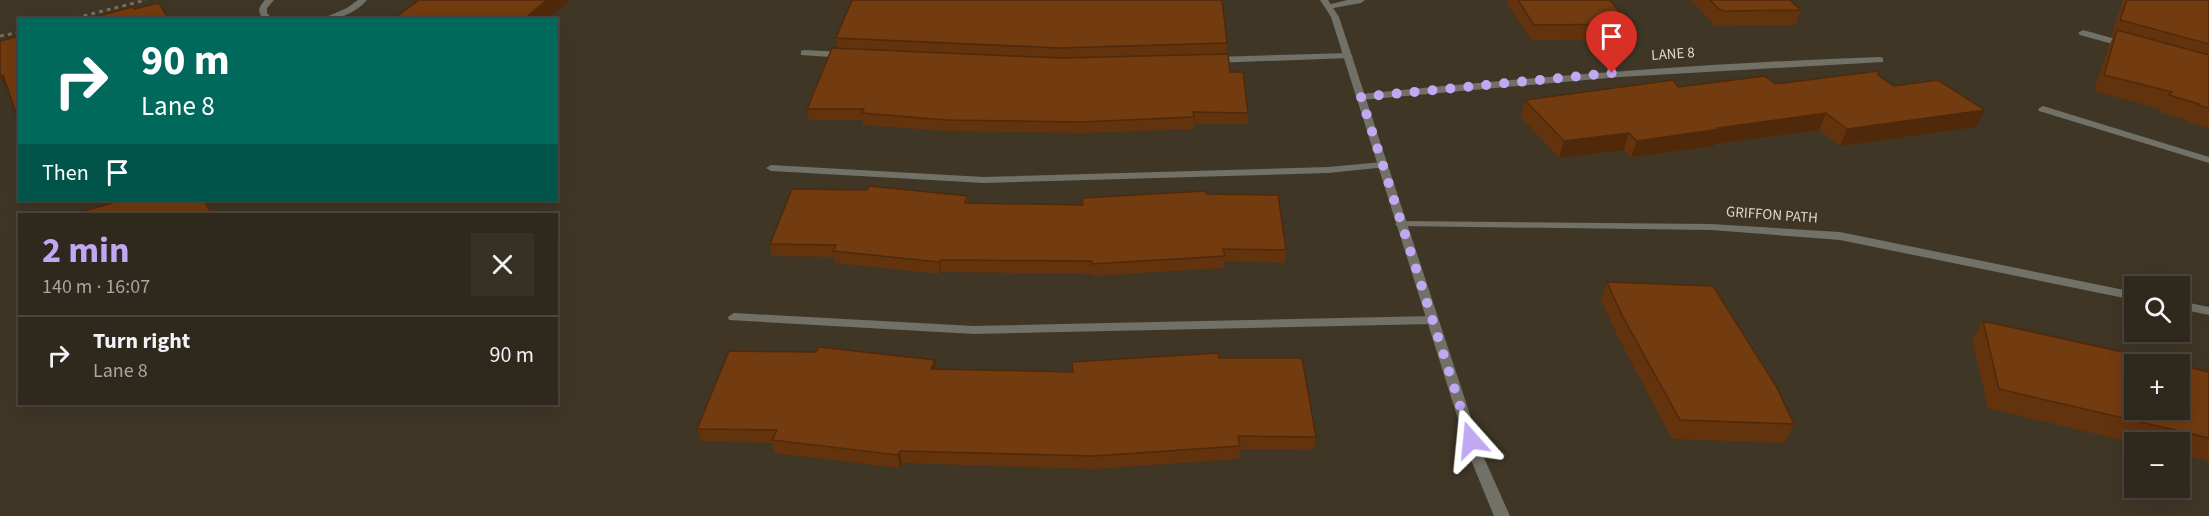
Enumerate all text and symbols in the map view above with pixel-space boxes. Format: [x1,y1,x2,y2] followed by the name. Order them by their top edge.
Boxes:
[1586,11,1637,73] pin
[1595,20,1628,53] icon: arrive
[141,31,230,91] text: 90 m
[42,42,120,120] icon: right
[1651,42,1695,66] street label: LANE 8
[141,87,215,126] text: Lane 8
[101,156,134,189] icon: arrive
[42,157,89,189] text: Then
[1725,201,1819,229] street label: GRIFFON PATH
[42,225,130,276] text: 2 min
[471,233,534,296] button: close
[42,273,150,301] text: 140 m · 16:07
[2124,276,2190,498] map controls
[2124,276,2190,342] button: search
[93,325,190,357] text: Turn right
[42,339,75,372] icon: right
[489,339,534,371] text: 90 m
[2124,354,2190,420] button: +
[93,357,148,385] text: Lane 8
[1439,408,1503,472] position arrow
[2124,432,2190,498] button: −

